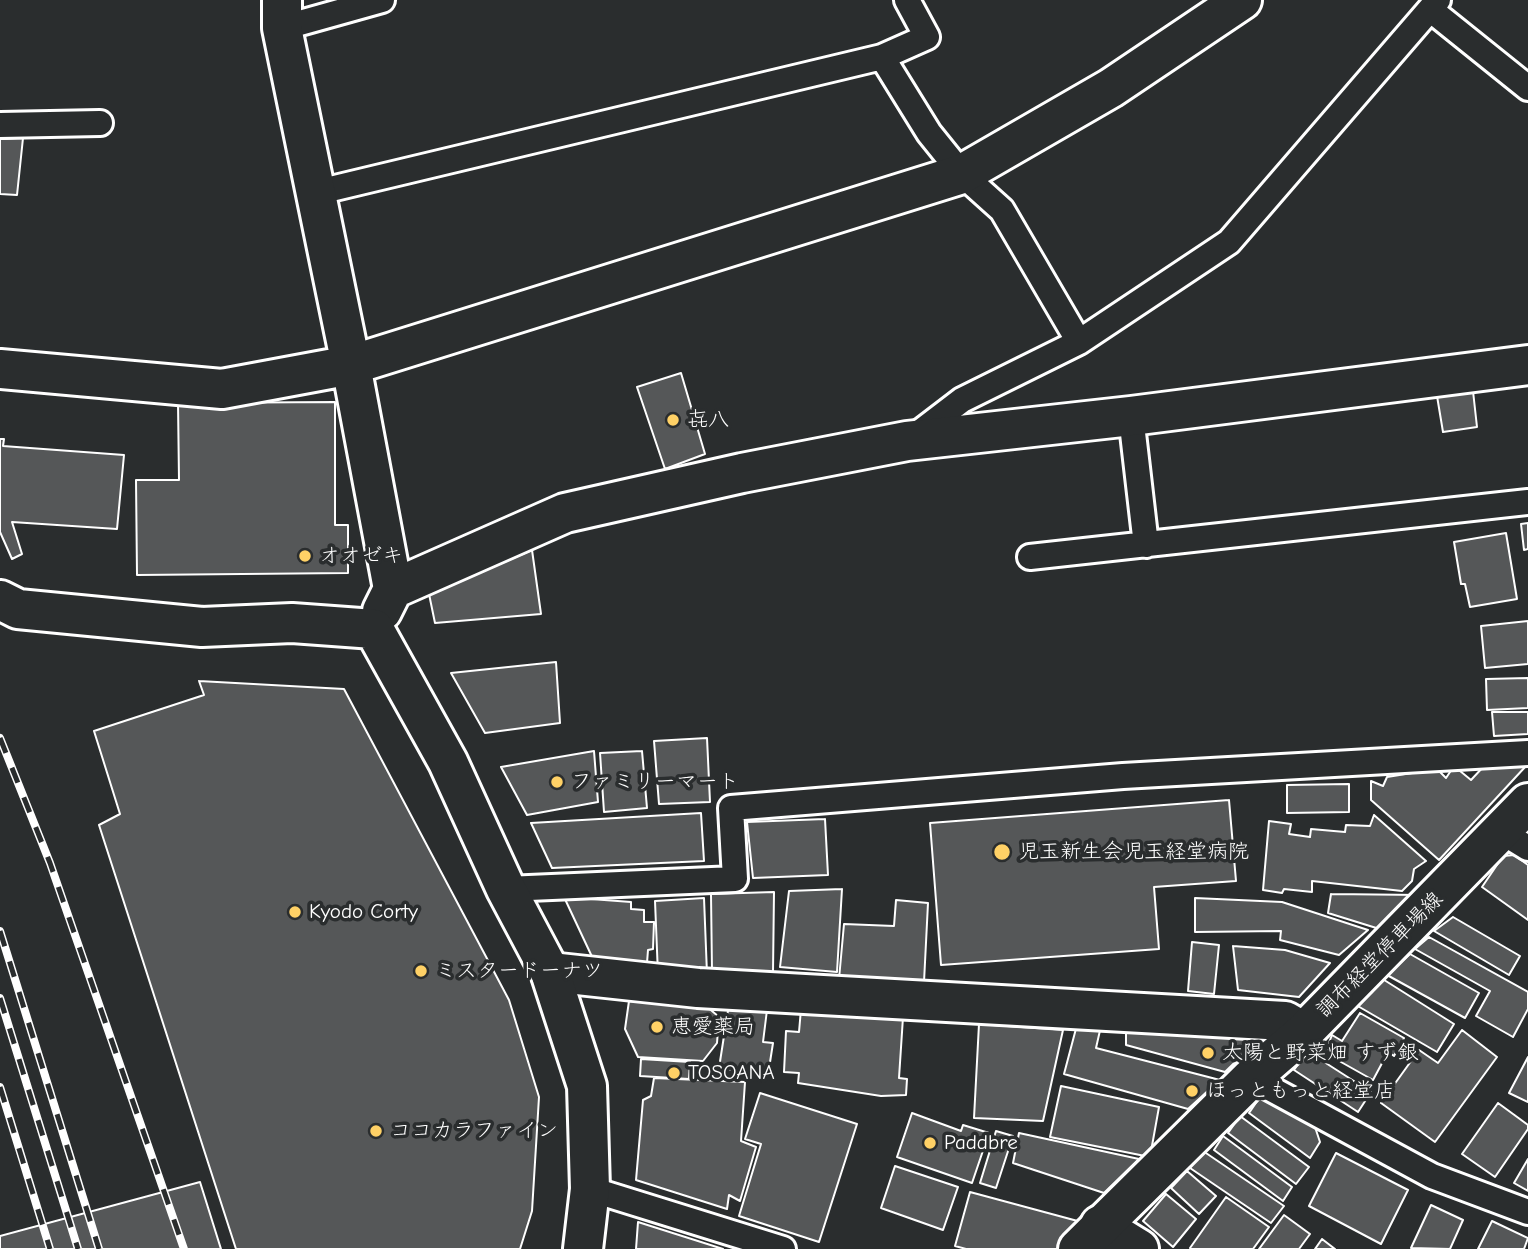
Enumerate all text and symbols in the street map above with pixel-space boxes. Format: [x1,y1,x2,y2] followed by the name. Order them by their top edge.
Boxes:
[687,407,729,433] place label: 㐂八
[665,412,681,428] marker: 㐂八
[319,543,403,569] place label: オオゼキ
[297,548,313,564] marker: オオゼキ
[571,769,739,795] place label: ファミリーマート
[549,774,565,790] marker: ファミリーマート
[1018,839,1249,865] place label: 児玉新生会児玉経堂病院
[992,842,1012,862] marker: 児玉新生会児玉経堂病院
[1312,887,1448,1023] street label: 調布経堂停車場線
[309,899,418,925] place label: Kyodo Corty
[287,904,303,920] marker: Kyodo Corty
[435,958,603,984] place label: ミスタードーナツ
[413,963,429,979] marker: ミスタードーナツ
[671,1014,755,1040] place label: 恵愛薬局
[649,1019,665,1035] marker: 恵愛薬局
[1222,1040,1418,1066] place label: 太陽と野菜畑 すず銀
[1200,1045,1216,1061] marker: 太陽と野菜畑 すず銀
[688,1060,775,1086] place label: TOSOANA
[666,1065,682,1081] marker: TOSOANA
[1206,1078,1395,1104] place label: ほっともっと経堂店
[1184,1083,1200,1099] marker: ほっともっと経堂店
[390,1118,558,1144] place label: ココカラファイン
[368,1123,384,1139] marker: ココカラファイン
[944,1130,1018,1156] place label: Paddbre
[922,1135,938,1151] marker: Paddbre

